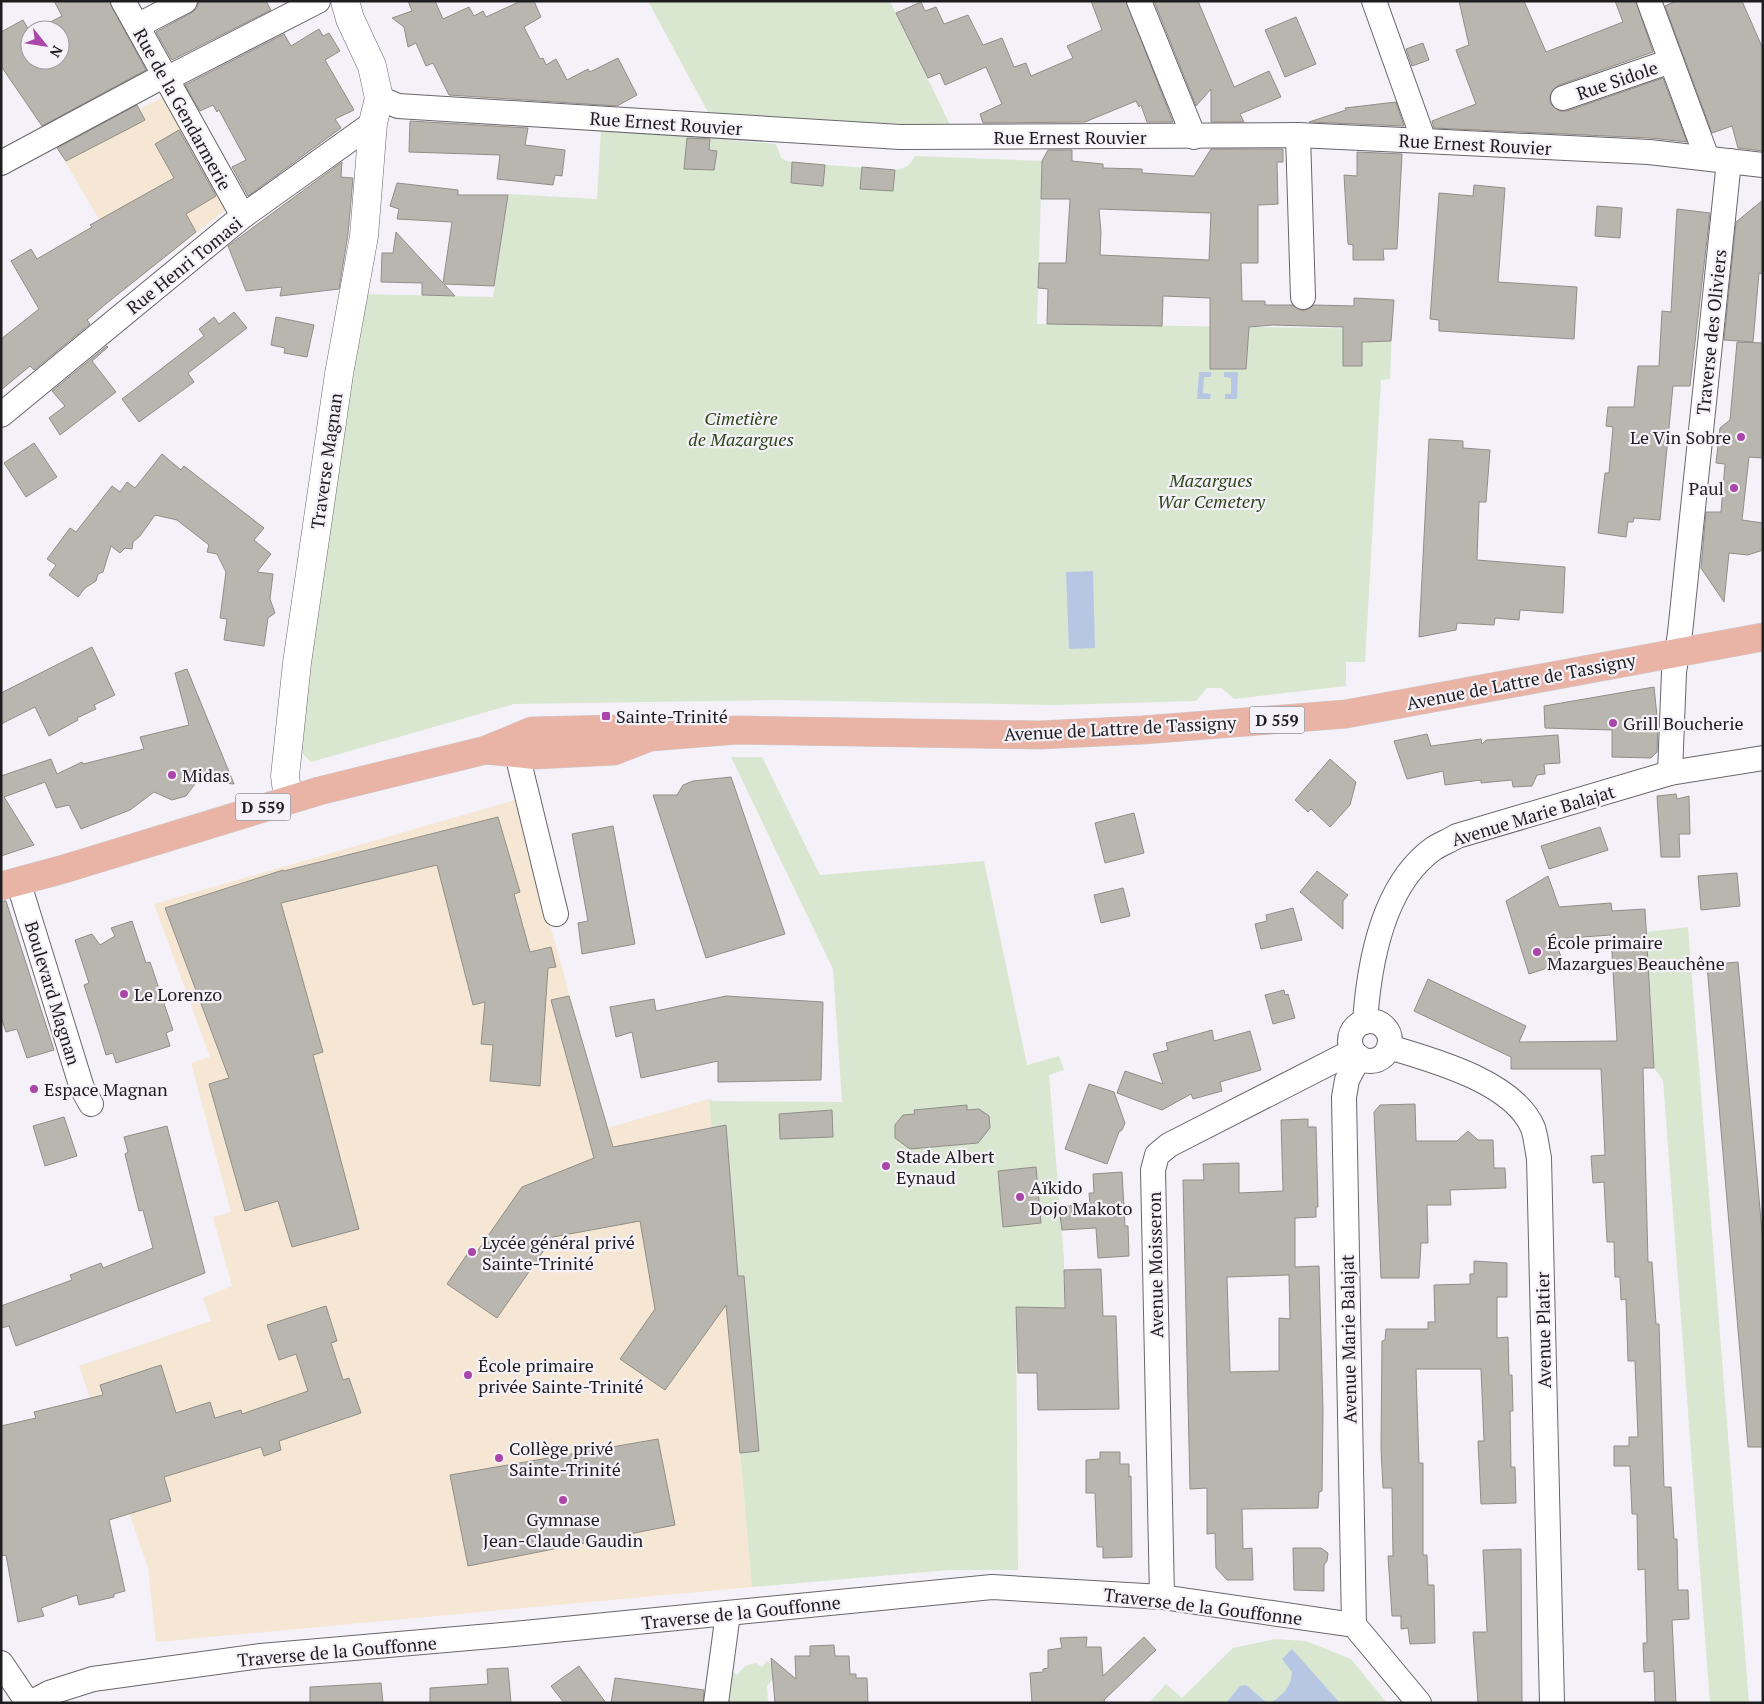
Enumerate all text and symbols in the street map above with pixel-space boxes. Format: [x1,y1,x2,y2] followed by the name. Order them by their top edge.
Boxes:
[20,20,70,70] north arrow
[128,24,238,194] street label: Rue de la Gendarmerie
[46,42,68,61] text: N
[1573,55,1661,105] street label: Rue Sidole
[589,106,743,140] street label: Rue Ernest Rouvier
[993,125,1147,149] street label: Rue Ernest Rouvier
[1398,128,1552,160] street label: Rue Ernest Rouvier
[121,211,247,319] street label: Rue Henri Tomasi
[1690,248,1732,416] street label: Traverse des Oliviers
[305,391,347,531] street label: Traverse Magnan
[688,406,794,451] park label: Cimetière de Mazargues
[1630,425,1731,449] place label: Le Vin Sobre
[1735,431,1747,443] marker: Le Vin Sobre
[1157,468,1266,513] park label: Mazargues War Cemetery
[1688,476,1724,500] place label: Paul
[1728,482,1740,494] marker: Paul
[1404,647,1638,715] street label: Avenue de Lattre de Tassigny
[616,704,728,728] place label: Sainte-Trinité
[1250,706,1304,734] road number: D 559
[600,710,612,722] marker: Sainte-Trinité
[1003,710,1238,746] street label: Avenue de Lattre de Tassigny
[1623,711,1744,735] place label: Grill Boucherie
[1607,717,1619,729] marker: Grill Boucherie
[182,763,230,787] place label: Midas
[166,769,178,781] marker: Midas
[1448,779,1618,851] street label: Avenue Marie Balajat
[236,794,290,820] road number: D 559
[20,918,86,1068] street label: Boulevard Magnan
[1547,930,1725,975] place label: École primaire Mazargues Beauchêne
[1531,946,1543,958] marker: École primaire Mazargues Beauchêne
[134,982,222,1006] place label: Le Lorenzo
[118,988,130,1000] marker: Le Lorenzo
[44,1077,168,1101] place label: Espace Magnan
[28,1083,40,1095] marker: Espace Magnan
[896,1144,995,1189] place label: Stade Albert Eynaud
[880,1160,892,1172] marker: Stade Albert Eynaud
[1030,1175,1132,1220] place label: Aïkido Dojo Makoto
[1014,1191,1026,1203] marker: Aïkido Dojo Makoto
[1142,1191,1168,1338] street label: Avenue Moisseron
[482,1230,635,1275] place label: Lycée général privé Sainte-Trinité
[466,1246,478,1258] marker: Lycée général privé Sainte-Trinité
[1335,1254,1361,1424] street label: Avenue Marie Balajat
[1530,1271,1556,1389] street label: Avenue Platier
[478,1353,644,1398] place label: École primaire privée Sainte-Trinité
[462,1369,474,1381] marker: École primaire privée Sainte-Trinité
[509,1436,621,1481] place label: Collège privé Sainte-Trinité
[493,1452,505,1464] marker: Collège privé Sainte-Trinité
[557,1494,569,1506] marker: Gymnase Jean-Claude Gaudin
[483,1507,643,1552] place label: Gymnase Jean-Claude Gaudin
[1102,1582,1304,1630] street label: Traverse de la Gouffonne
[640,1590,842,1634] street label: Traverse de la Gouffonne
[236,1630,438,1672] street label: Traverse de la Gouffonne

